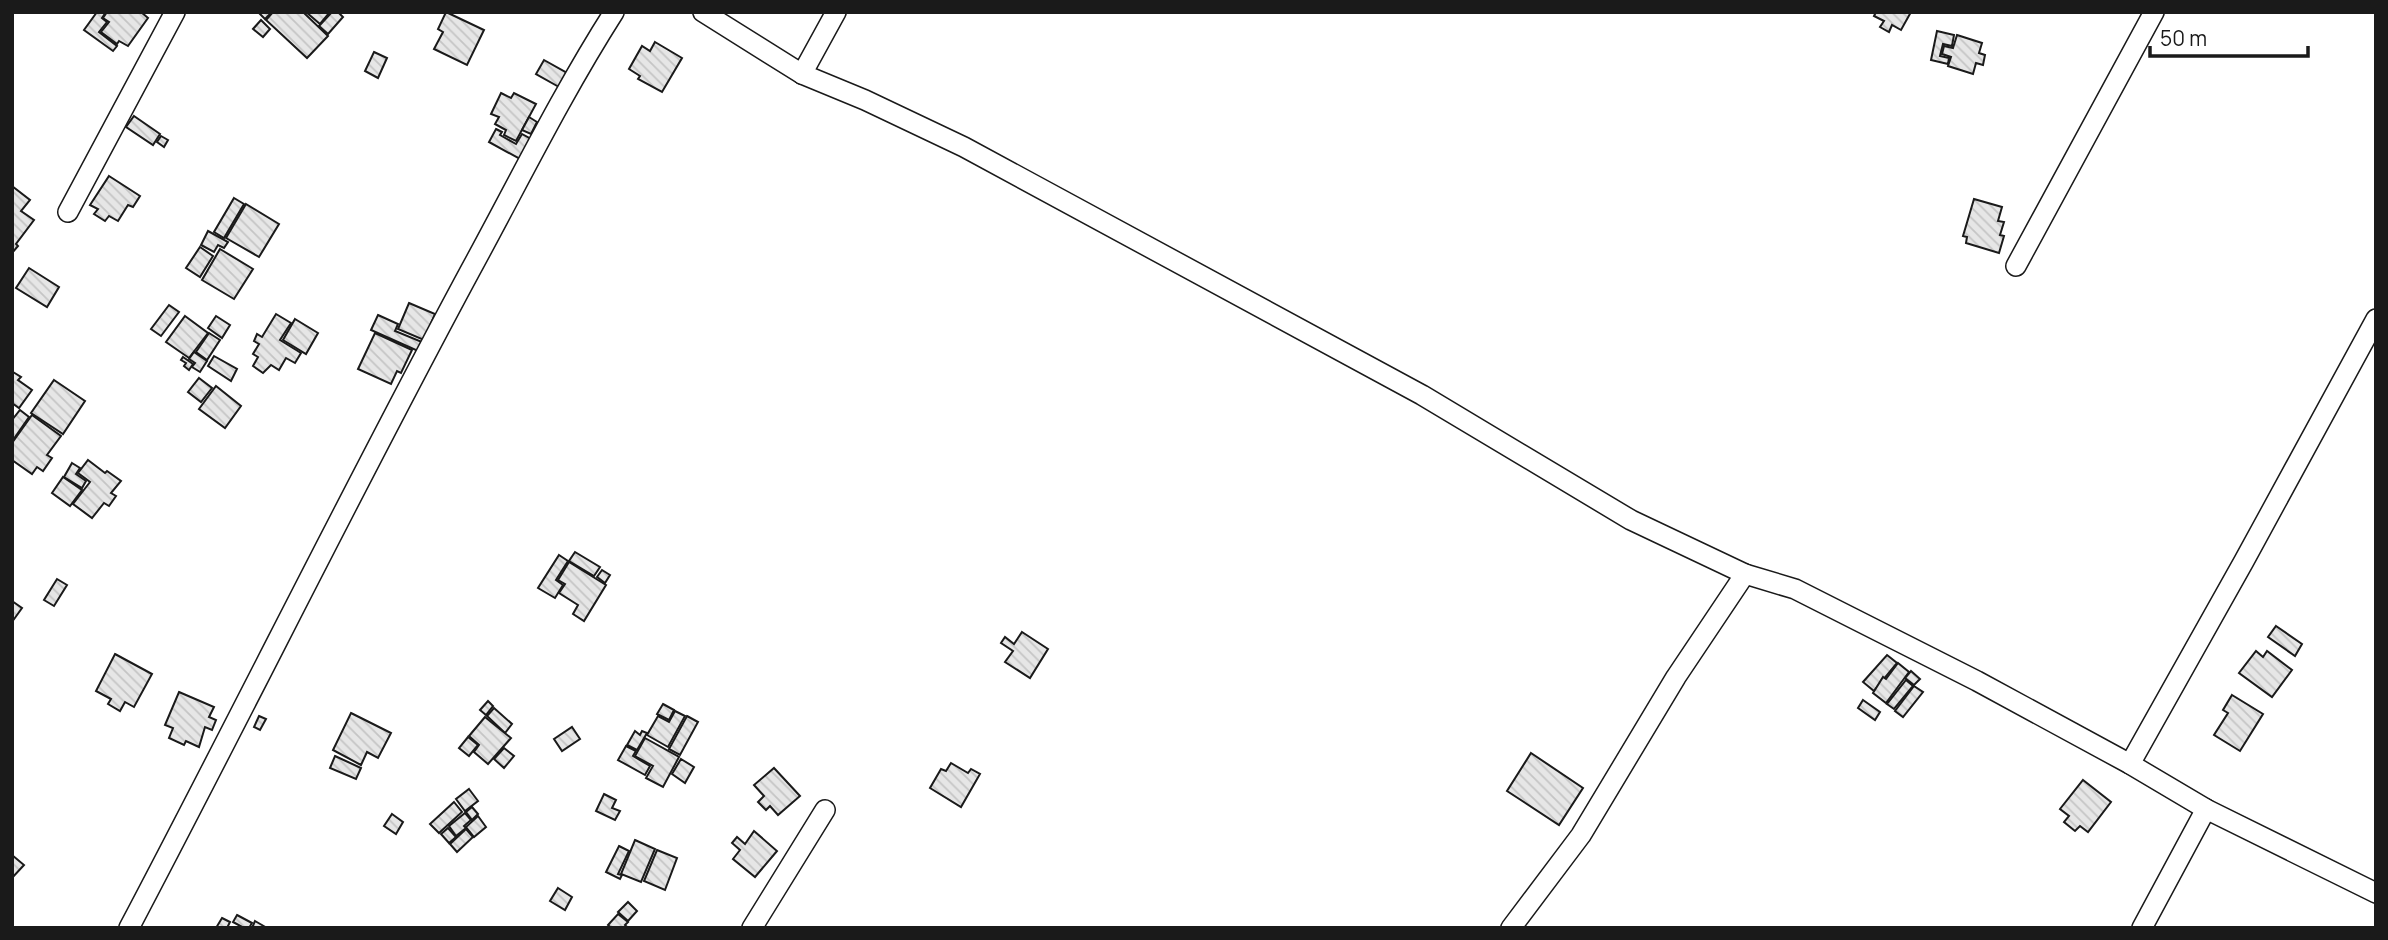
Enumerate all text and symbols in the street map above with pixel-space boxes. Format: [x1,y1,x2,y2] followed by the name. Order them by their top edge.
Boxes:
[2150,14,2308,58] scale bar
[2160,24,2207,52] text: 50 m

